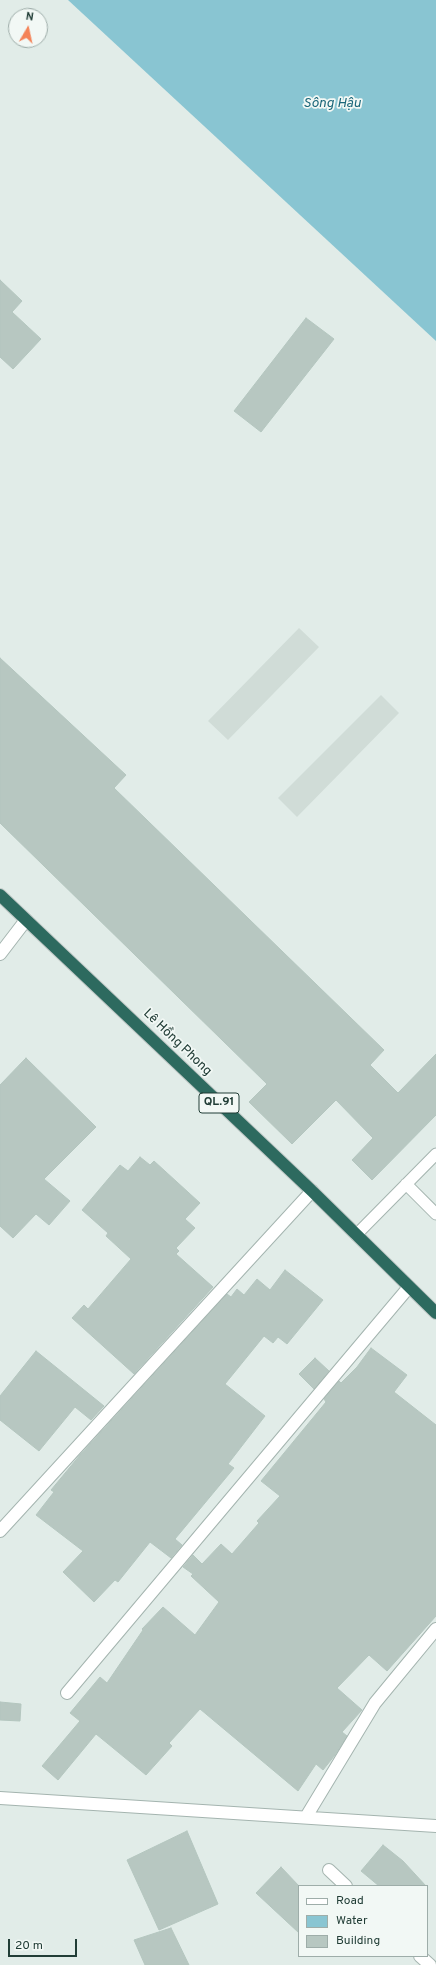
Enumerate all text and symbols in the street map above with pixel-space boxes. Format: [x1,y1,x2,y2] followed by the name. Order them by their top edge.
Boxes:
[8,8,48,48] north arrow
[25,10,35,25] text: N
[303,96,361,112] water label: Sông Hậu
[139,1006,215,1080] street label: Lê Hồng Phong
[199,1093,239,1113] road number: QL.91
[298,1885,428,1957] legend
[336,1893,364,1909] text: Road
[336,1913,368,1929] text: Water
[10,1931,79,1957] scale bar
[336,1933,380,1949] text: Building
[15,1938,43,1954] text: 20 m

